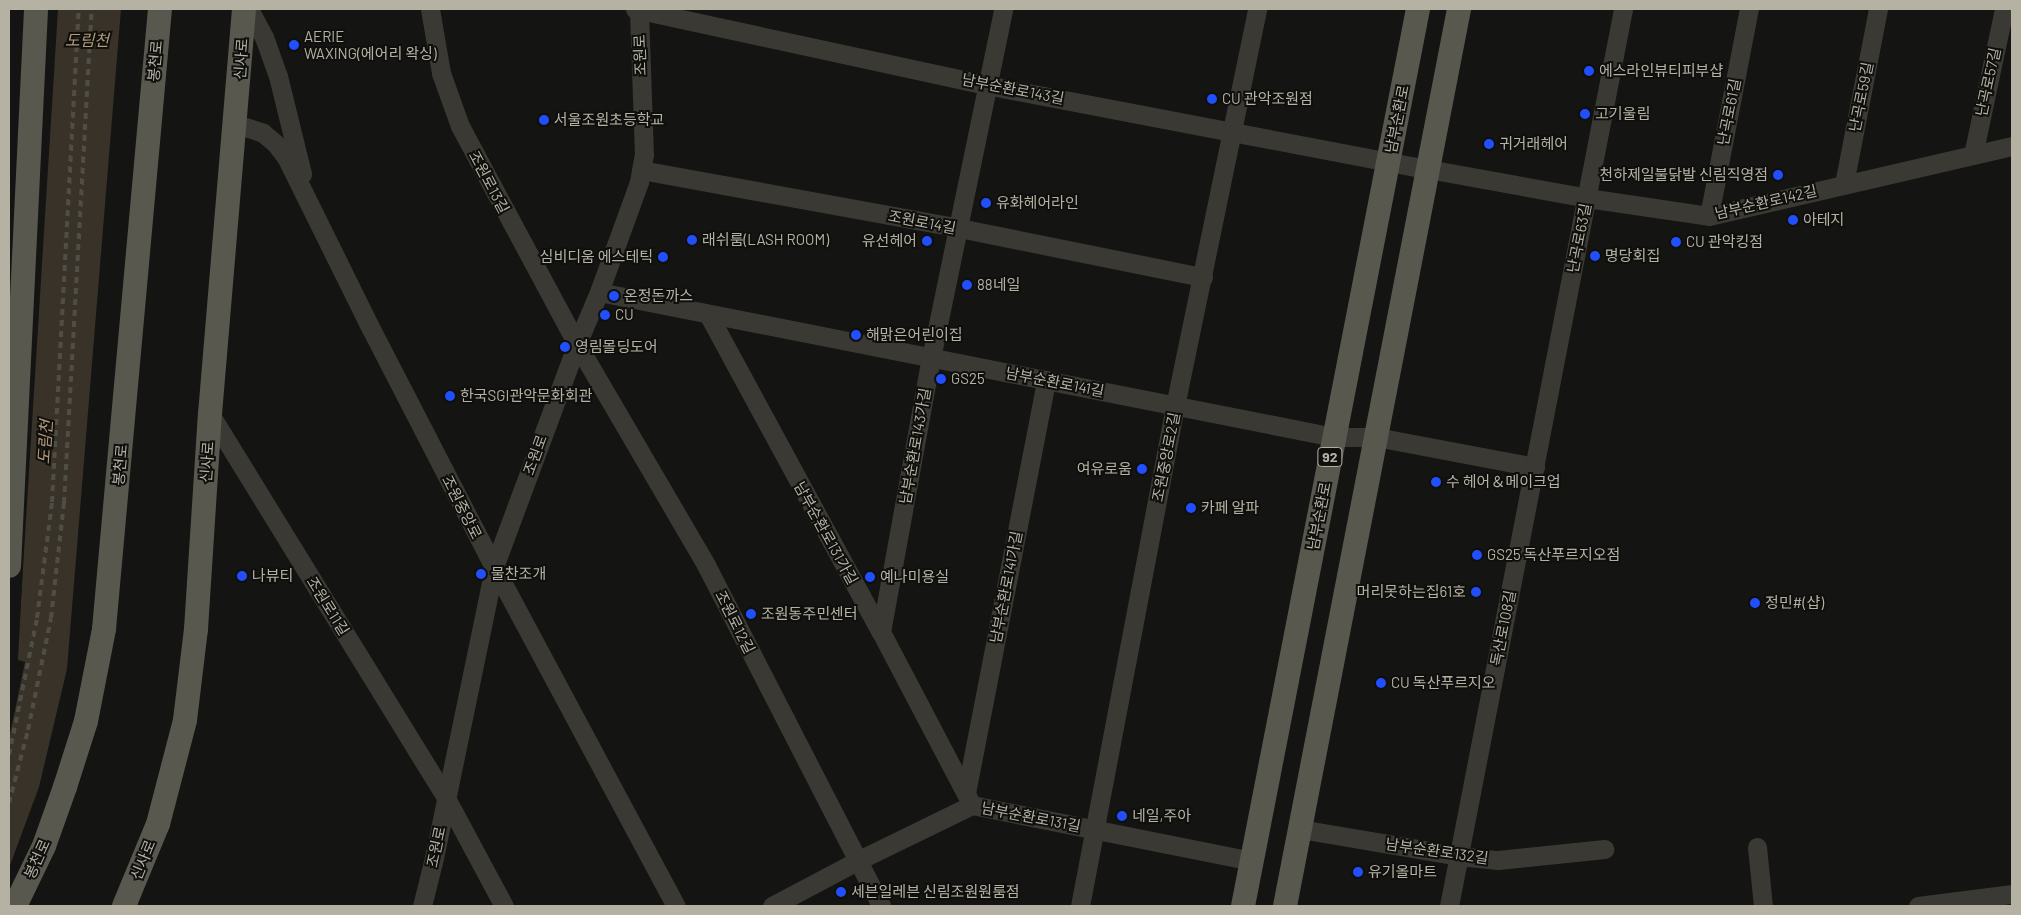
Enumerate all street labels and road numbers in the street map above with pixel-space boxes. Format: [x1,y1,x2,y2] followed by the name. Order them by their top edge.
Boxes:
[630,34,650,76] street label: 조원로
[231,38,251,80] street label: 신사로
[144,40,166,82] street label: 봉천로
[1972,46,2004,118] street label: 난곡로57길
[1845,61,1877,133] street label: 난곡로59길
[960,70,1066,108] street label: 남부순환로143길
[1714,77,1744,147] street label: 난곡로61길
[1382,83,1412,155] street label: 남부순환로
[465,148,513,216] street label: 조원로13길
[1713,181,1819,223] street label: 남부순환로142길
[1563,202,1595,274] street label: 난곡로63길
[887,207,957,237] street label: 조원로14길
[1004,364,1106,400] street label: 남부순환로141길
[896,386,934,506] street label: 남부순환로143가길
[1148,411,1184,503] street label: 조원중앙로2길
[519,432,551,478] street label: 조원로
[197,441,217,483] street label: 신사로
[109,444,131,486] street label: 봉천로
[1316,446,1344,468] road number: 92
[438,472,486,542] street label: 조원중앙로
[790,478,862,588] street label: 남부순환로131가길
[1304,480,1334,552] street label: 남부순환로
[986,529,1026,645] street label: 남부순환로141가길
[303,573,353,639] street label: 조원로11길
[711,587,759,657] street label: 조원로12길
[1487,589,1519,667] street label: 독산로108길
[980,799,1082,835] street label: 남부순환로131길
[423,825,449,869] street label: 조원로
[1384,835,1490,867] street label: 남부순환로132길
[20,836,54,882] street label: 봉천로
[127,837,159,883] street label: 신사로

